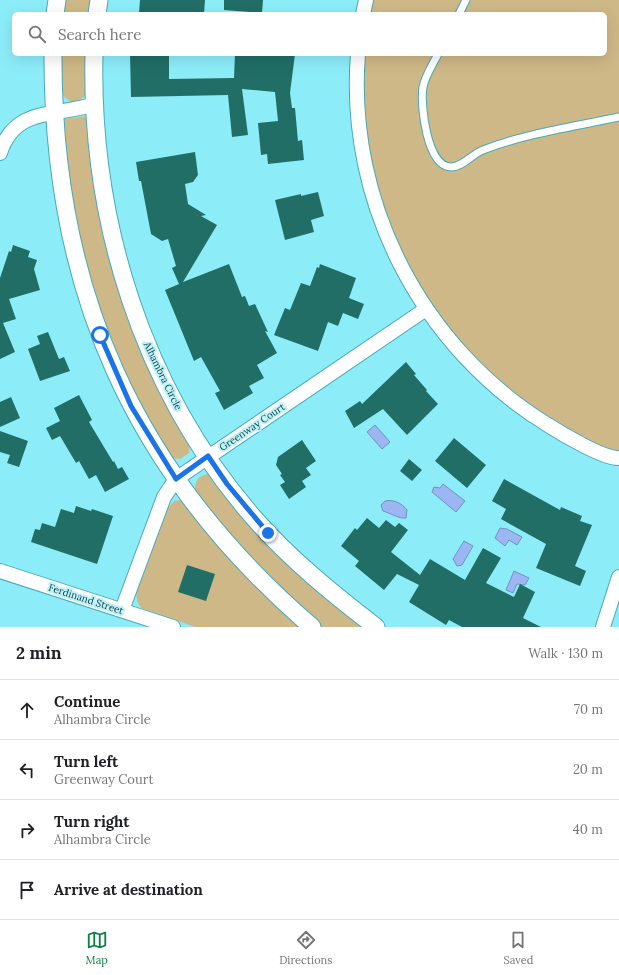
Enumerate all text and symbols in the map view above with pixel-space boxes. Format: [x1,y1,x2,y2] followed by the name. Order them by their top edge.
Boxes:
[12,12,607,56] search box
[26,23,48,45] icon: search
[58,25,141,44] text: Search here
[91,326,109,344] route start
[140,339,185,413] street label: Alhambra Circle
[217,400,287,454] street label: Greenway Court
[259,524,277,542] route end
[47,581,125,617] street label: Ferdinand Street
[16,642,62,664] text: 2 min
[528,645,603,662] text: Walk · 130 m
[54,692,120,711] text: Continue
[16,699,38,721] icon: ahead
[574,701,603,718] text: 70 m
[54,711,151,728] text: Alhambra Circle
[54,752,118,771] text: Turn left
[16,759,38,781] icon: left
[573,761,603,778] text: 20 m
[54,771,153,788] text: Greenway Court
[54,812,130,831] text: Turn right
[16,819,38,841] icon: right
[573,821,603,838] text: 40 m
[54,831,151,848] text: Alhambra Circle
[16,879,38,901] icon: arrive
[54,880,203,899] text: Arrive at destination
[86,929,108,967] tab: Map
[279,929,332,967] tab: Directions
[504,929,533,967] tab: Saved

